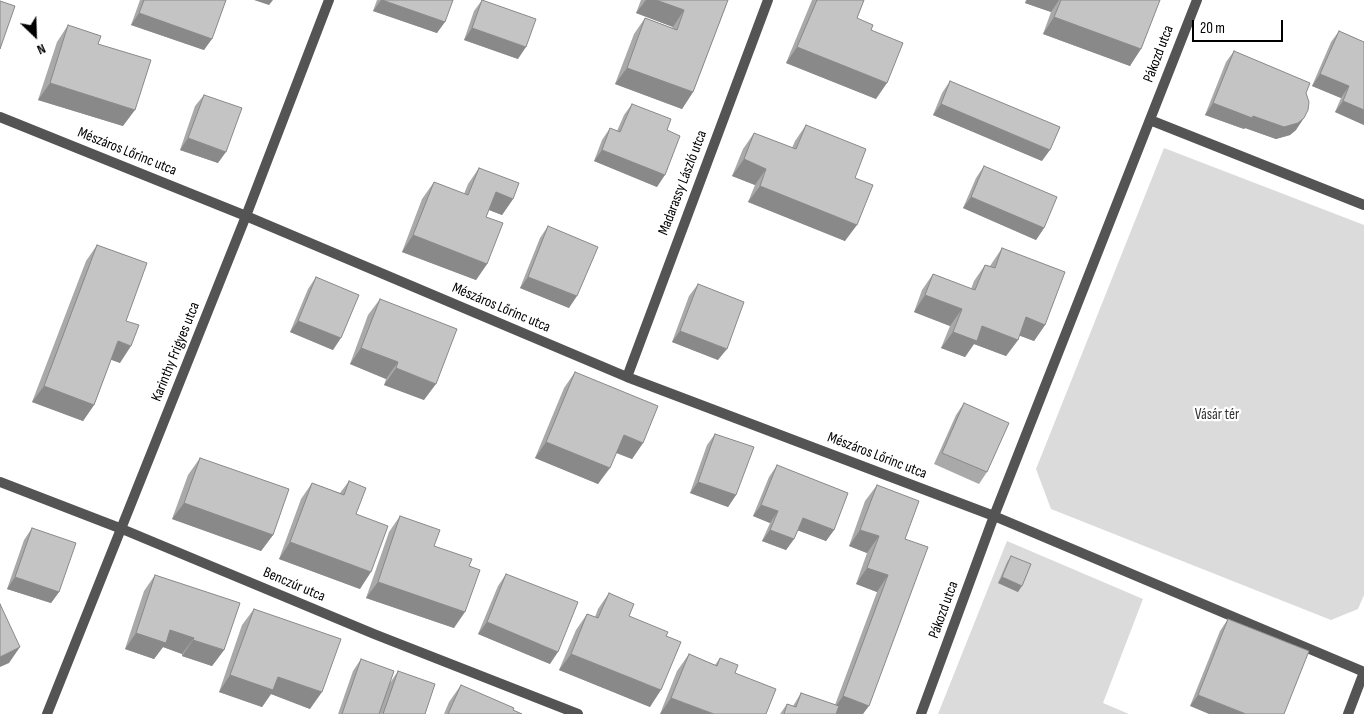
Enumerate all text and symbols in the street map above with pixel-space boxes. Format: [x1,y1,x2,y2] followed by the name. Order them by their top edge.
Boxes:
[10,10,60,60] north arrow
[1194,10,1285,42] scale bar
[1200,19,1225,38] text: 20 m
[1140,23,1178,85] street label: Pákozd utca
[34,40,48,58] text: N
[75,124,179,180] street label: Mészáros Lőrinc utca
[655,128,711,238] street label: Madarassy László utca
[449,279,553,337] street label: Mészáros Lőrinc utca
[148,300,204,404] street label: Karinthy Frigyes utca
[1195,406,1239,424] park label: Vásár tér
[825,429,929,483] street label: Mészáros Lőrinc utca
[260,564,328,606] street label: Benczúr utca
[925,579,963,641] street label: Pákozd utca

